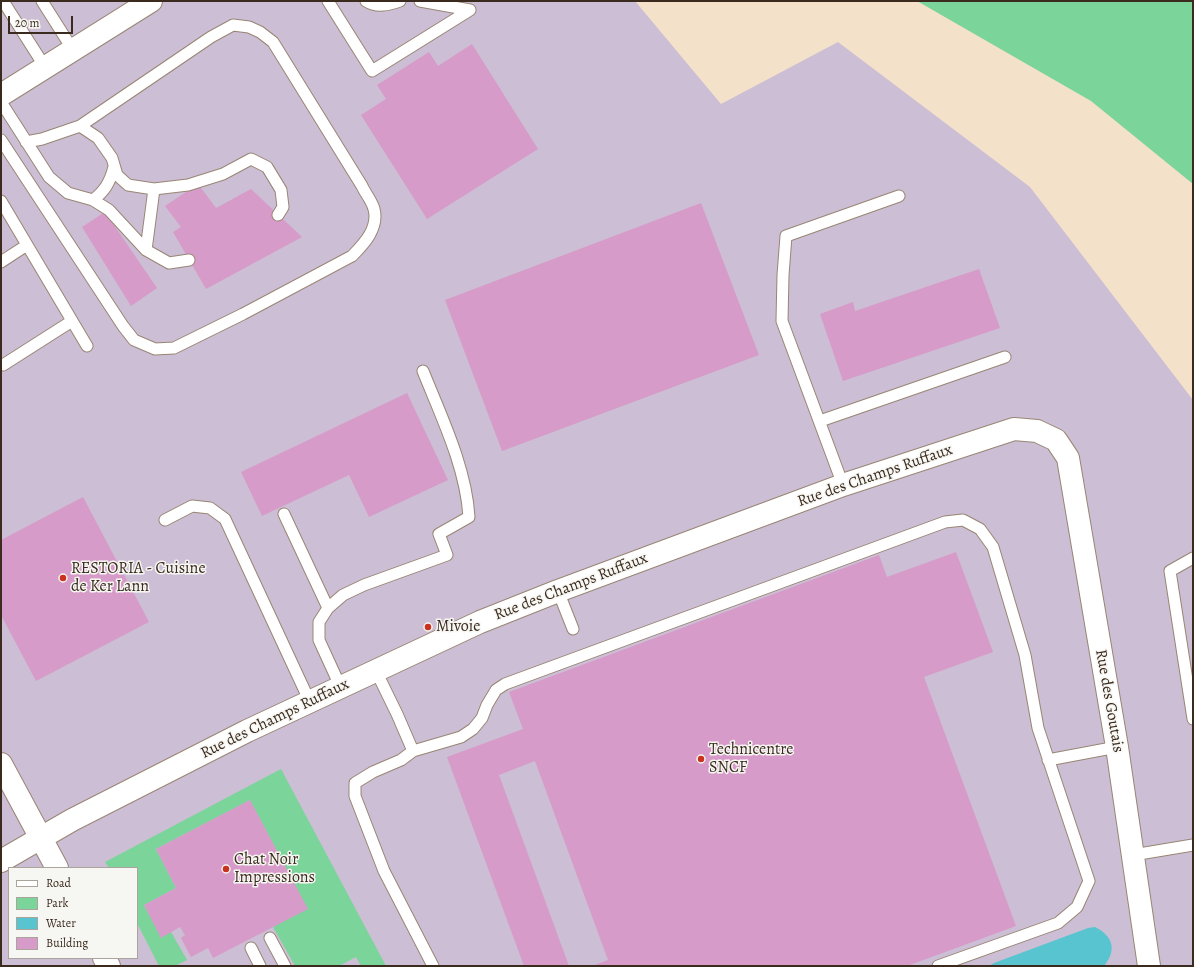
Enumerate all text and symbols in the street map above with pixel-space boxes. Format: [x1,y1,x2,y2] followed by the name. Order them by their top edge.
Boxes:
[10,8,75,34] scale bar
[15,15,39,31] text: 20 m
[795,440,955,512] street label: Rue des Champs Ruffaux
[492,549,650,625] street label: Rue des Champs Ruffaux
[71,559,206,597] place label: RESTORIA - Cuisine de Ker Lann
[58,573,68,583] marker: RESTORIA - Cuisine de Ker Lann
[436,617,480,637] place label: Mivoie
[423,622,433,632] marker: Mivoie
[1090,648,1128,754] street label: Rue des Goutais
[198,675,352,763] street label: Rue des Champs Ruffaux
[709,740,793,778] place label: Technicentre SNCF
[696,754,706,764] marker: Technicentre SNCF
[234,850,315,888] place label: Chat Noir Impressions
[221,864,231,874] marker: Chat Noir Impressions
[8,867,138,959] legend
[46,875,71,891] text: Road
[46,895,69,911] text: Park
[46,915,76,931] text: Water
[46,935,88,951] text: Building

